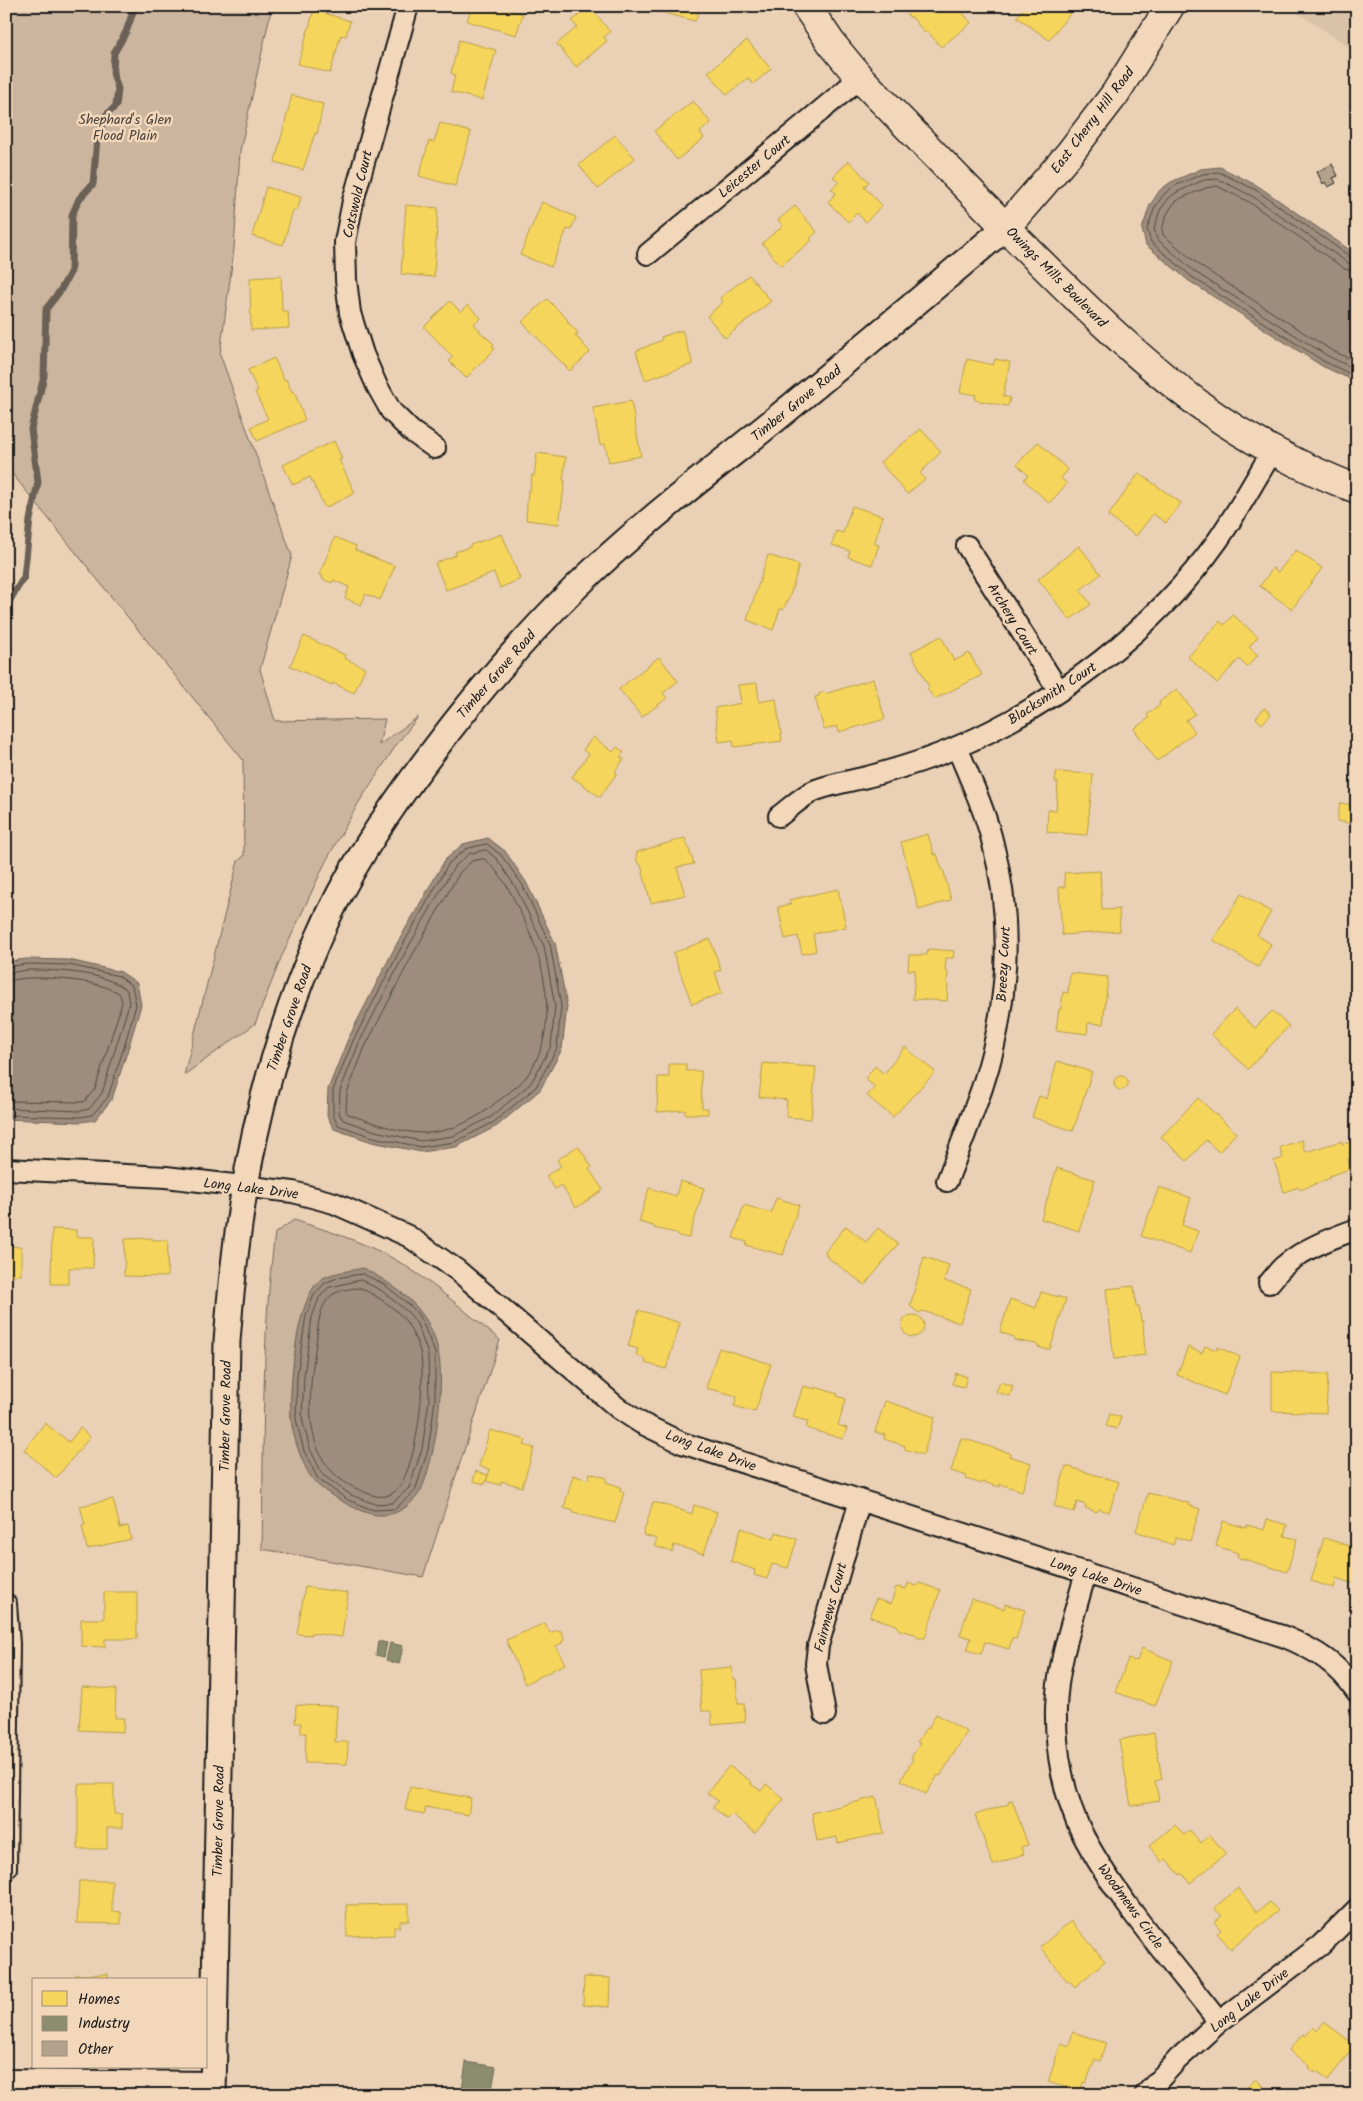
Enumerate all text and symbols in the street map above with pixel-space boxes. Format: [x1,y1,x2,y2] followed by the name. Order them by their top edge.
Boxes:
[1045,62,1141,179] street label: East Cherry Hill Road
[79,109,171,147] park label: Shephard's Glen Flood Plain
[713,129,796,204] street label: Leicester Court
[337,148,379,240] street label: Cotswold Court
[1001,222,1113,334] street label: Owings Mills Boulevard
[746,360,848,447] street label: Timber Grove Road
[981,579,1043,660] street label: Archery Court
[452,625,542,724] street label: Timber Grove Road
[1004,656,1102,731] street label: Blacksmith Court
[991,925,1017,1003] street label: Breezy Court
[261,961,319,1075] street label: Timber Grove Road
[202,1172,300,1206] street label: Long Lake Drive
[214,1359,238,1472] street label: Timber Grove Road
[662,1424,760,1478] street label: Long Lake Drive
[1047,1552,1145,1602] street label: Long Lake Drive
[808,1560,854,1654] street label: Fairmews Court
[207,1764,231,1877] street label: Timber Grove Road
[1091,1859,1169,1955] street label: Woodmews Circle
[1205,1962,1295,2039] street label: Long Lake Drive
[32,1978,208,2068] legend
[78,1988,121,2012] text: Homes
[78,2012,131,2036] text: Industry
[78,2038,114,2062] text: Other

